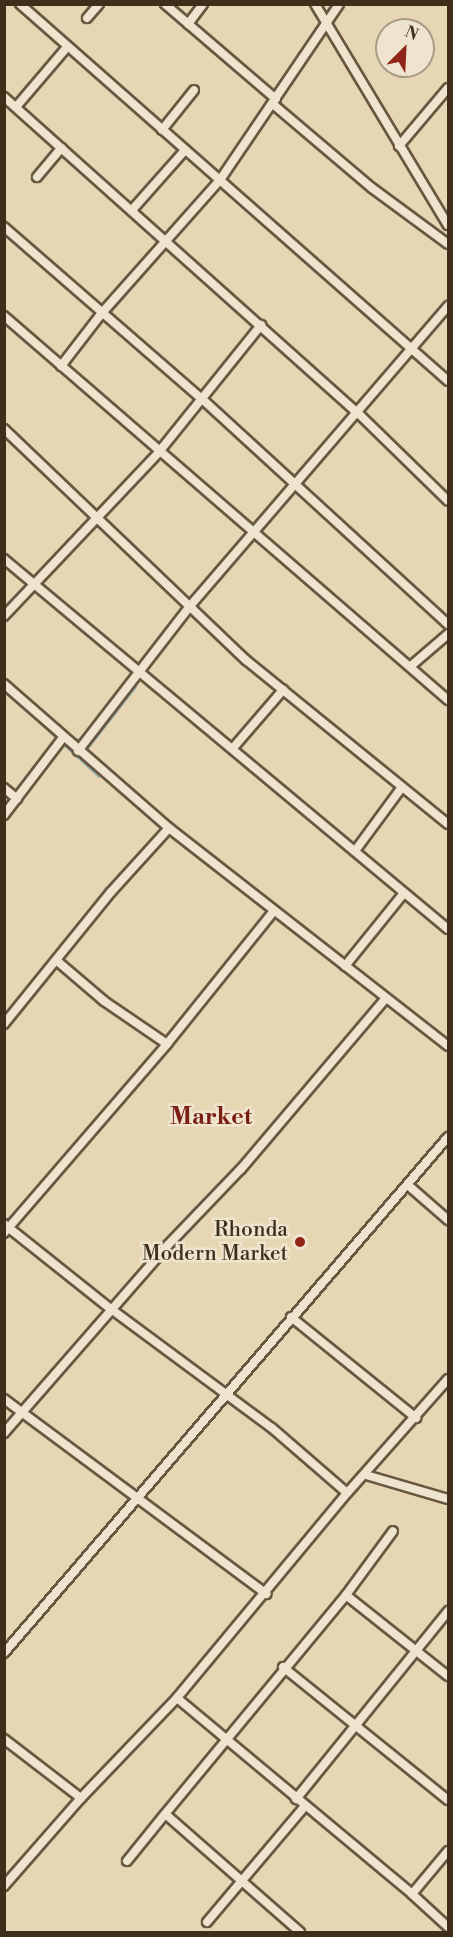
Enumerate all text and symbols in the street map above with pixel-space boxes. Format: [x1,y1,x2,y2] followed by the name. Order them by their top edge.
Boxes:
[375,18,435,78] north arrow
[402,22,421,45] text: N
[170,1104,252,1132] district label: Market
[142,1217,288,1267] place label: Rhonda Modern Market
[293,1235,307,1249] marker: Rhonda Modern Market

